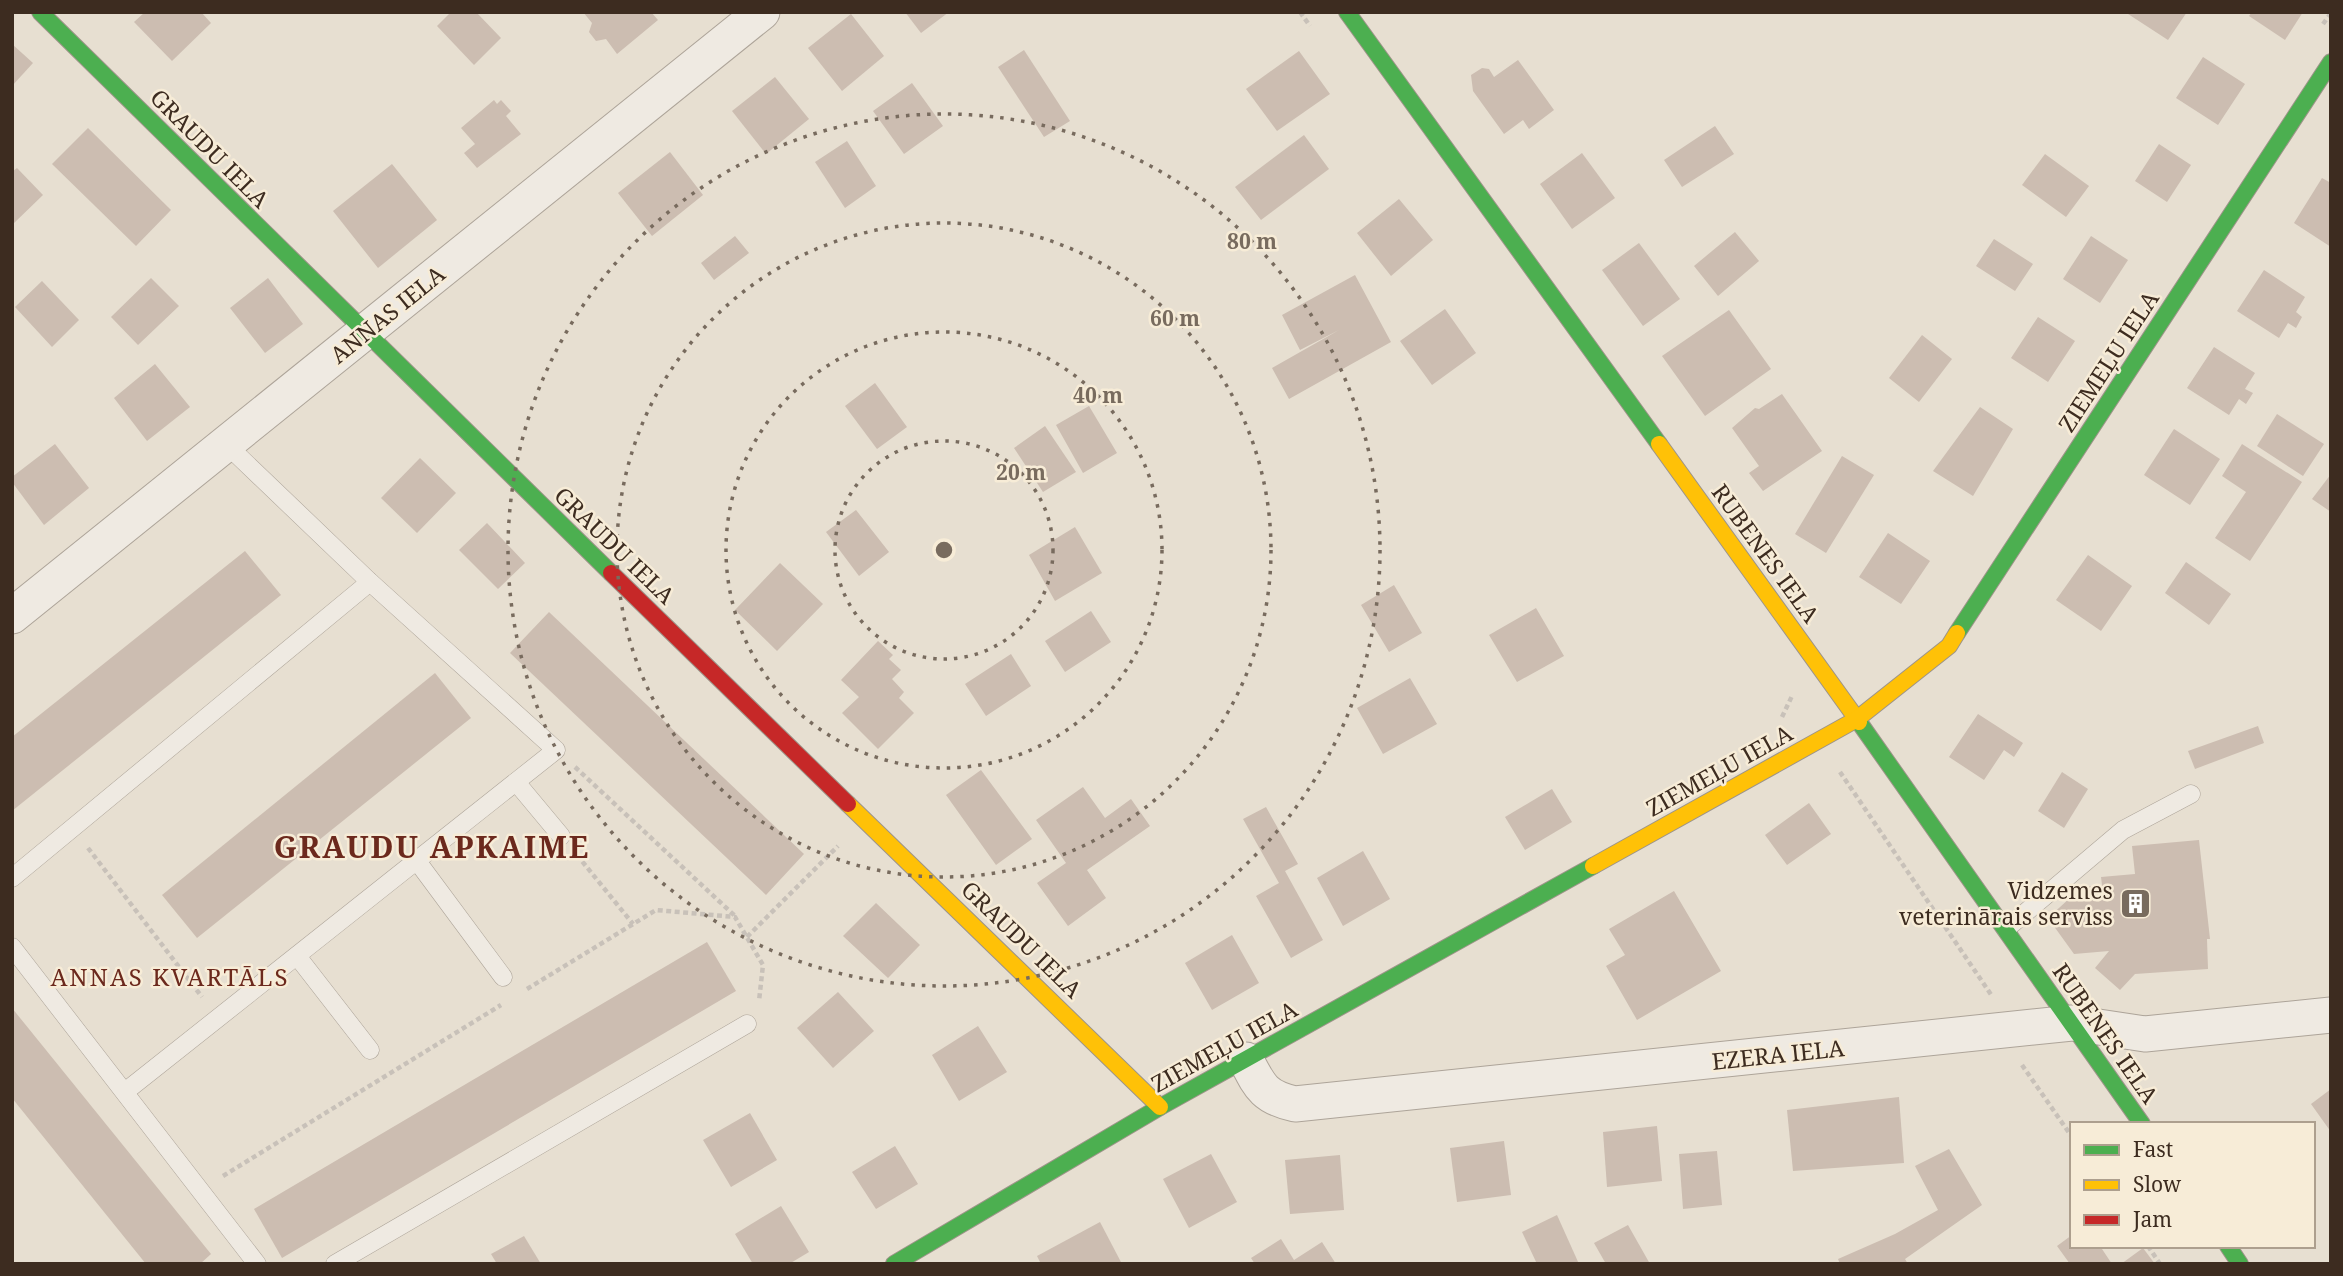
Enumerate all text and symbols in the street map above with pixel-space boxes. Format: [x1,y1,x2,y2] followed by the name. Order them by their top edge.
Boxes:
[143,81,277,215] street label: GRAUDU IELA
[1227,227,1277,255] text: 80 m
[323,257,452,370] street label: ANNAS IELA
[2050,284,2166,438] street label: ZIEMEĻU IELA
[1150,304,1200,332] text: 60 m
[1073,381,1123,409] text: 40 m
[996,458,1046,486] text: 20 m
[1705,477,1828,630] street label: RUBENES IELA
[548,479,683,611] street label: GRAUDU IELA
[932,538,956,562] centre of rings
[1640,716,1798,823] street label: ZIEMEĻU IELA
[274,826,590,867] district label: GRAUDU APKAIME
[955,873,1090,1005] street label: GRAUDU IELA
[1899,874,2113,932] place label: Vidzemes veterinārais serviss
[2119,886,2153,920] building icon: Vidzemes veterinārais serviss
[2046,956,2167,1110] street label: RUBENES IELA
[50,960,290,993] district label: ANNAS KVARTĀLS
[1145,992,1303,1099] street label: ZIEMEĻU IELA
[1710,1031,1847,1077] street label: EZERA IELA
[2070,1122,2315,1248] legend
[2133,1135,2173,1163] text: Fast
[2133,1170,2182,1198] text: Slow
[2132,1205,2172,1233] text: Jam

